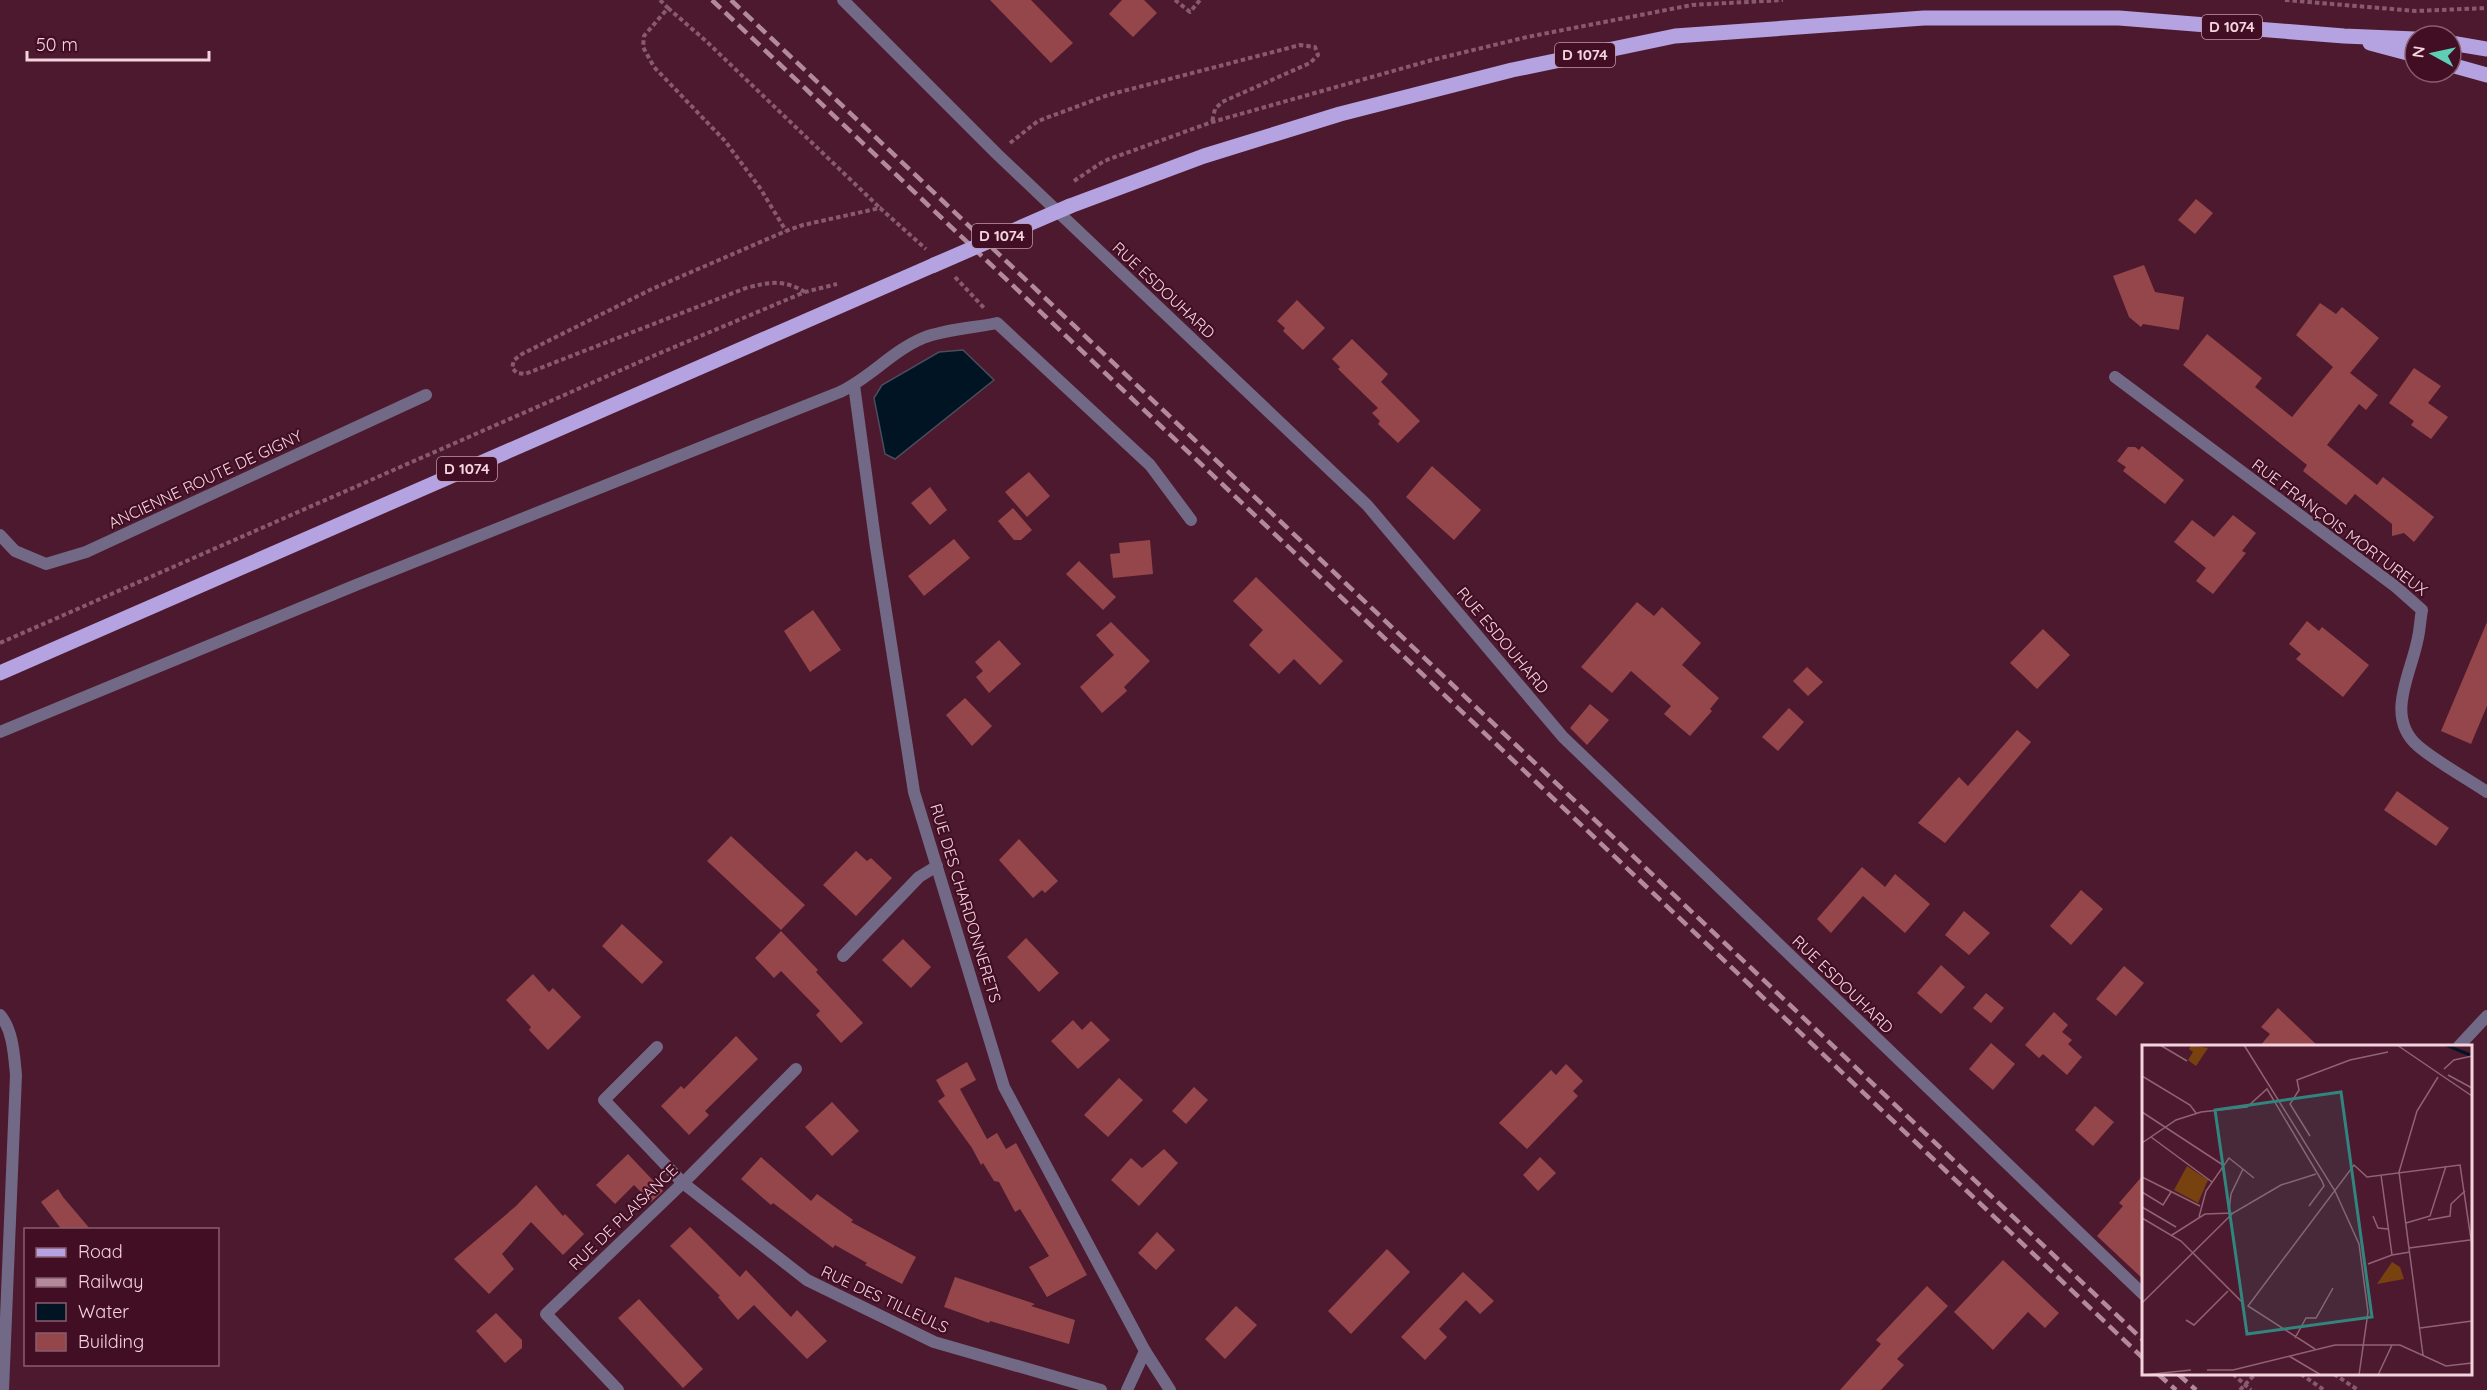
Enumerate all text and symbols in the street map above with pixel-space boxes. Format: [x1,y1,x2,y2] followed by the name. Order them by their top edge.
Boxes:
[2202,15,2262,39] road number: D 1074
[27,24,208,62] scale bar
[2403,24,2463,84] north arrow
[36,33,78,56] text: 50 m
[1555,43,1615,67] road number: D 1074
[2407,45,2429,59] text: N
[972,224,1032,248] road number: D 1074
[1109,237,1219,343] street label: RUE ESDOUHARD
[105,425,305,533] street label: ANCIENNE ROUTE DE GIGNY
[2248,454,2432,600] street label: RUE FRANÇOIS MORTUREUX
[437,457,497,481] road number: D 1074
[1453,583,1553,697] street label: RUE ESDOUHARD
[926,801,1006,1005] street label: RUE DES CHARDONNERETS
[1788,931,1898,1037] street label: RUE ESDOUHARD
[2142,1045,2472,1375] inset map
[564,1160,682,1274] street label: RUE DE PLAISANCE
[24,1228,219,1366] legend
[78,1240,123,1263] text: Road
[818,1261,952,1337] street label: RUE DES TILLEULS
[78,1270,144,1293] text: Railway
[78,1300,129,1323] text: Water
[78,1330,144,1353] text: Building

